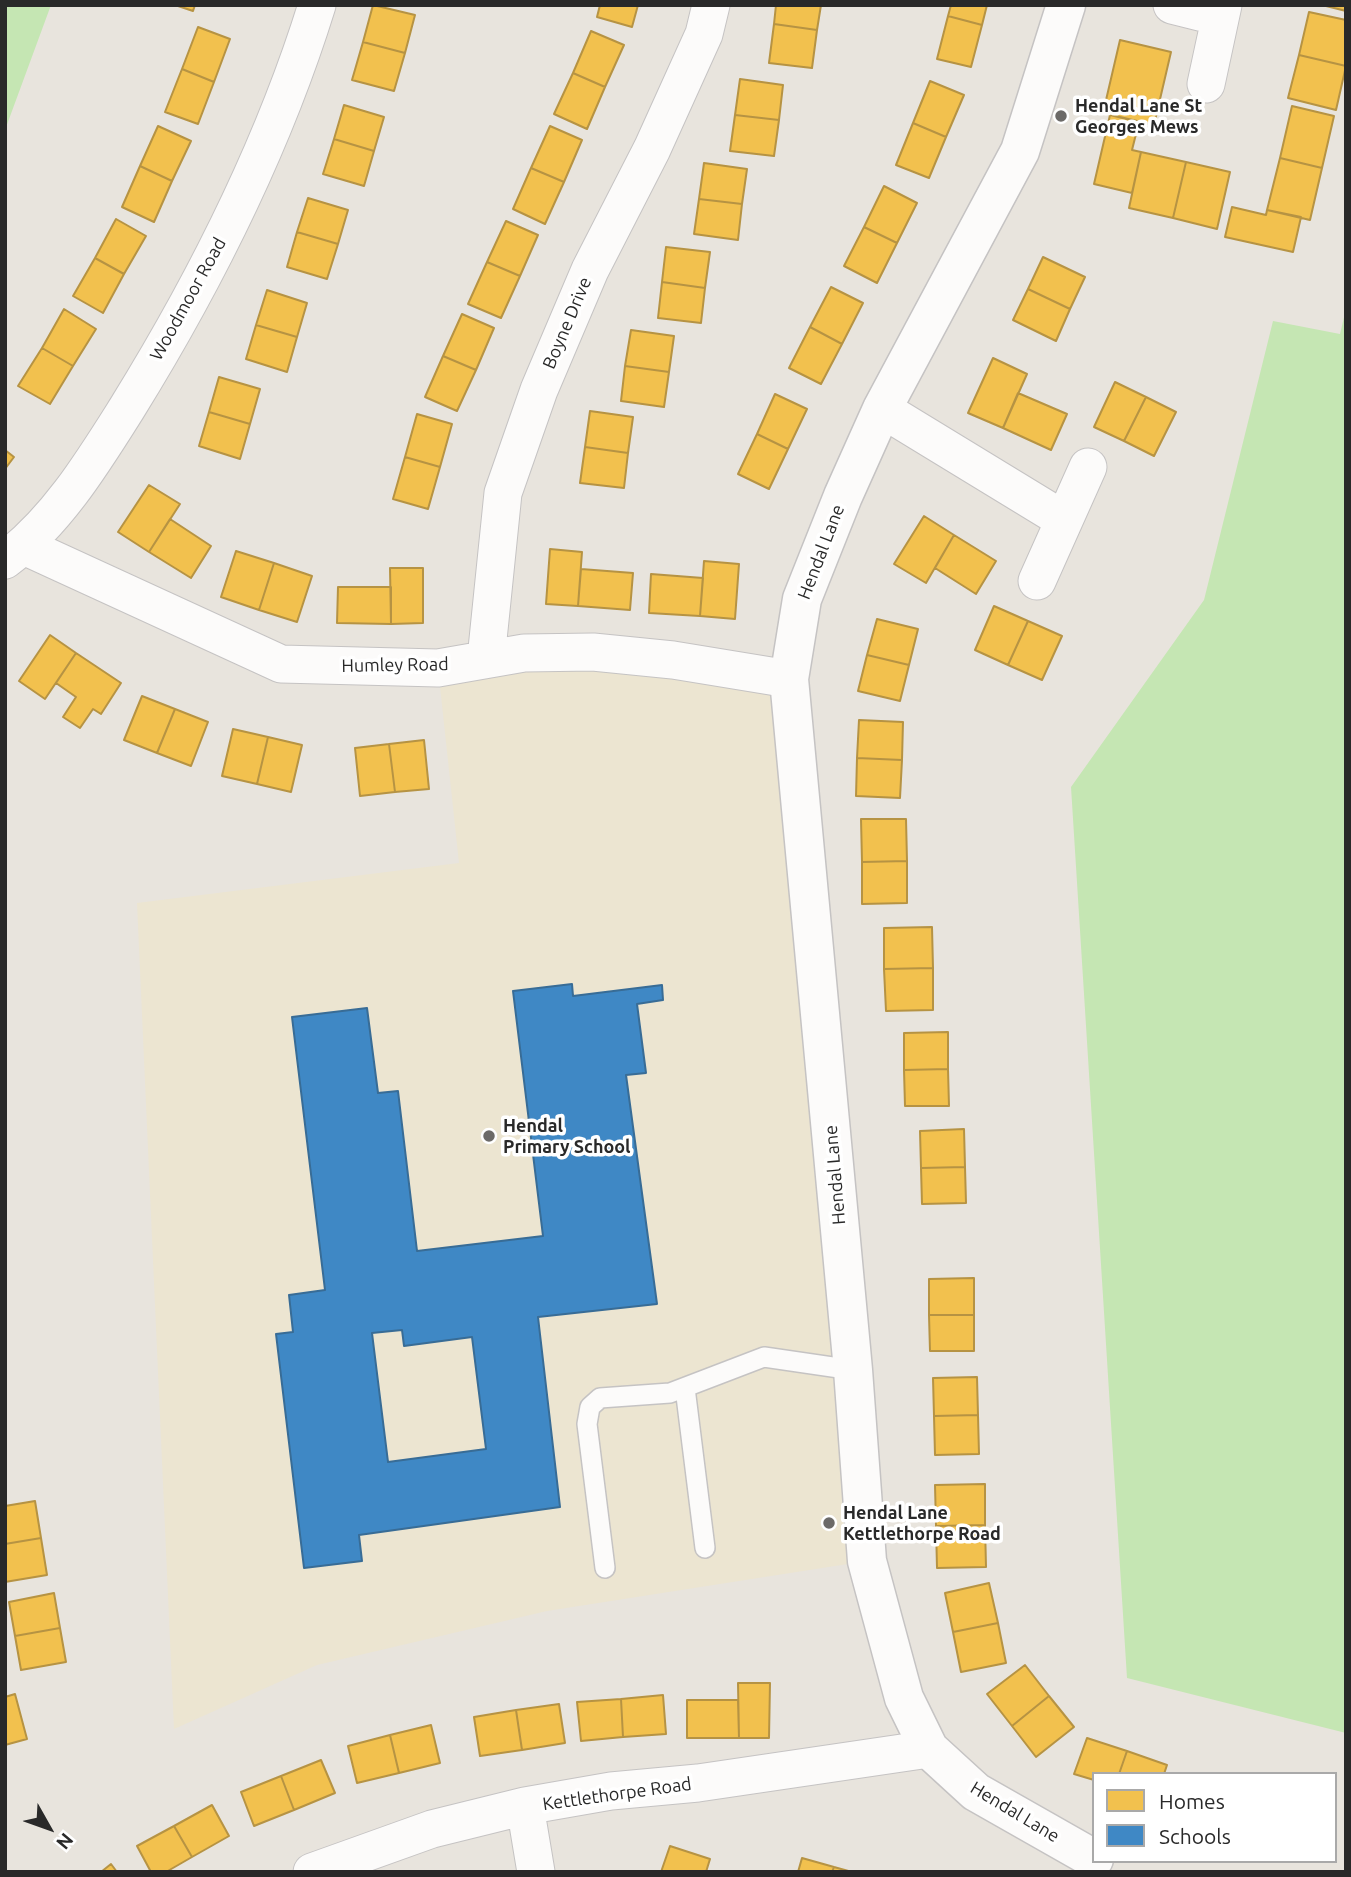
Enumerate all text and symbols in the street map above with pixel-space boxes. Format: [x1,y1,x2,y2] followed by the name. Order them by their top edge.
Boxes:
[1075,95,1202,138] place label: Hendal Lane St Georges Mews
[1053,108,1069,124] marker: Hendal Lane St Georges Mews
[145,234,231,364] street label: Woodmoor Road
[538,274,596,372] street label: Boyne Drive
[793,501,849,603] street label: Hendal Lane
[341,653,449,677] street label: Humley Road
[503,1115,631,1158] place label: Hendal Primary School
[820,1124,850,1226] street label: Hendal Lane
[481,1128,497,1144] marker: Hendal Primary School
[843,1502,1001,1544] place label: Hendal Lane Kettlethorpe Road
[821,1515,837,1531] marker: Hendal Lane Kettlethorpe Road
[1092,1772,1337,1863] legend
[541,1773,693,1815] street label: Kettlethorpe Road
[967,1777,1063,1847] street label: Hendal Lane
[1159,1789,1225,1813] text: Homes
[14,1793,84,1863] north arrow
[1159,1824,1231,1848] text: Schools
[52,1829,78,1854] text: N

